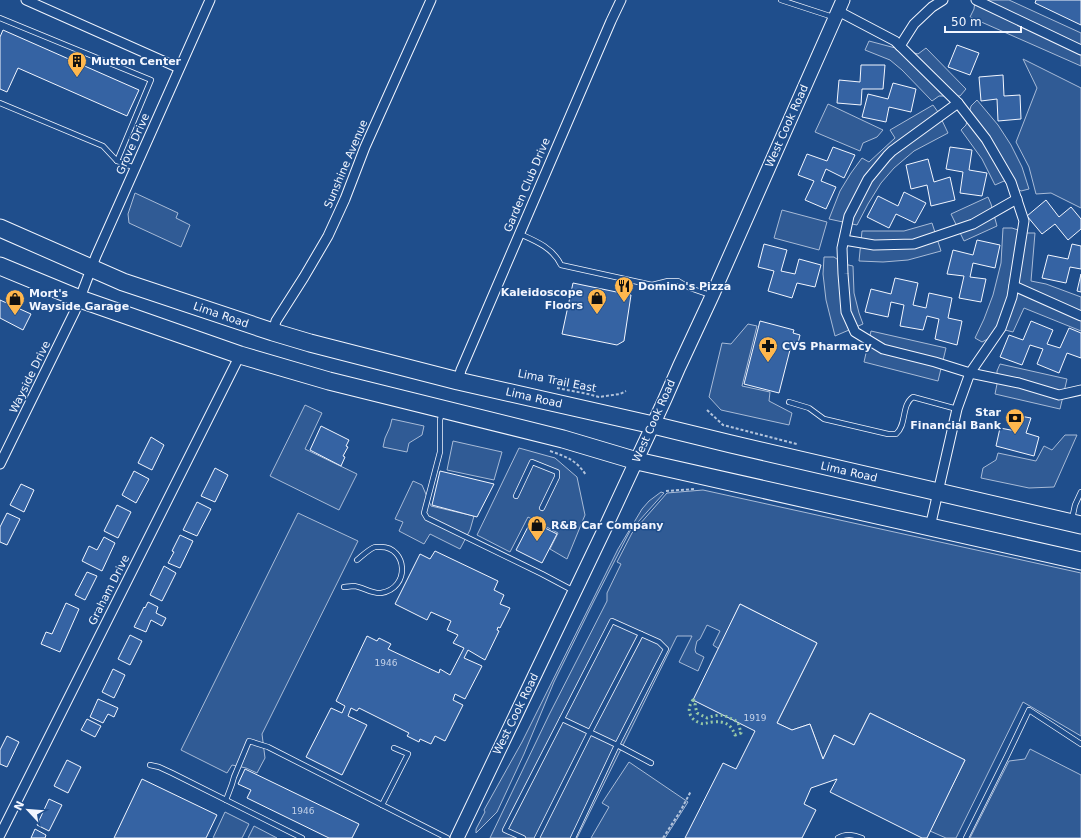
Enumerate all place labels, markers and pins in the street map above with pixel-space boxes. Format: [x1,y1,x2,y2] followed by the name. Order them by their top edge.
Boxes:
[66,50,88,78] building icon: Mutton Center
[91,55,182,68] place label: Mutton Center
[613,275,635,303] restaurant icon: Domino's Pizza
[638,280,731,293] place label: Domino's Pizza
[501,286,583,312] place label: Kaleidoscope Floors
[29,287,129,313] place label: Mort's Wayside Garage
[586,287,608,315] shop icon: Kaleidoscope Floors
[4,288,26,316] shop icon: Mort's Wayside Garage
[757,335,779,363] pharmacy icon: CVS Pharmacy
[782,340,872,353] place label: CVS Pharmacy
[910,406,1002,432] place label: Star Financial Bank
[1004,407,1026,435] bank icon: Star Financial Bank
[526,514,548,542] shop icon: R&B Car Company
[551,519,663,532] place label: R&B Car Company

